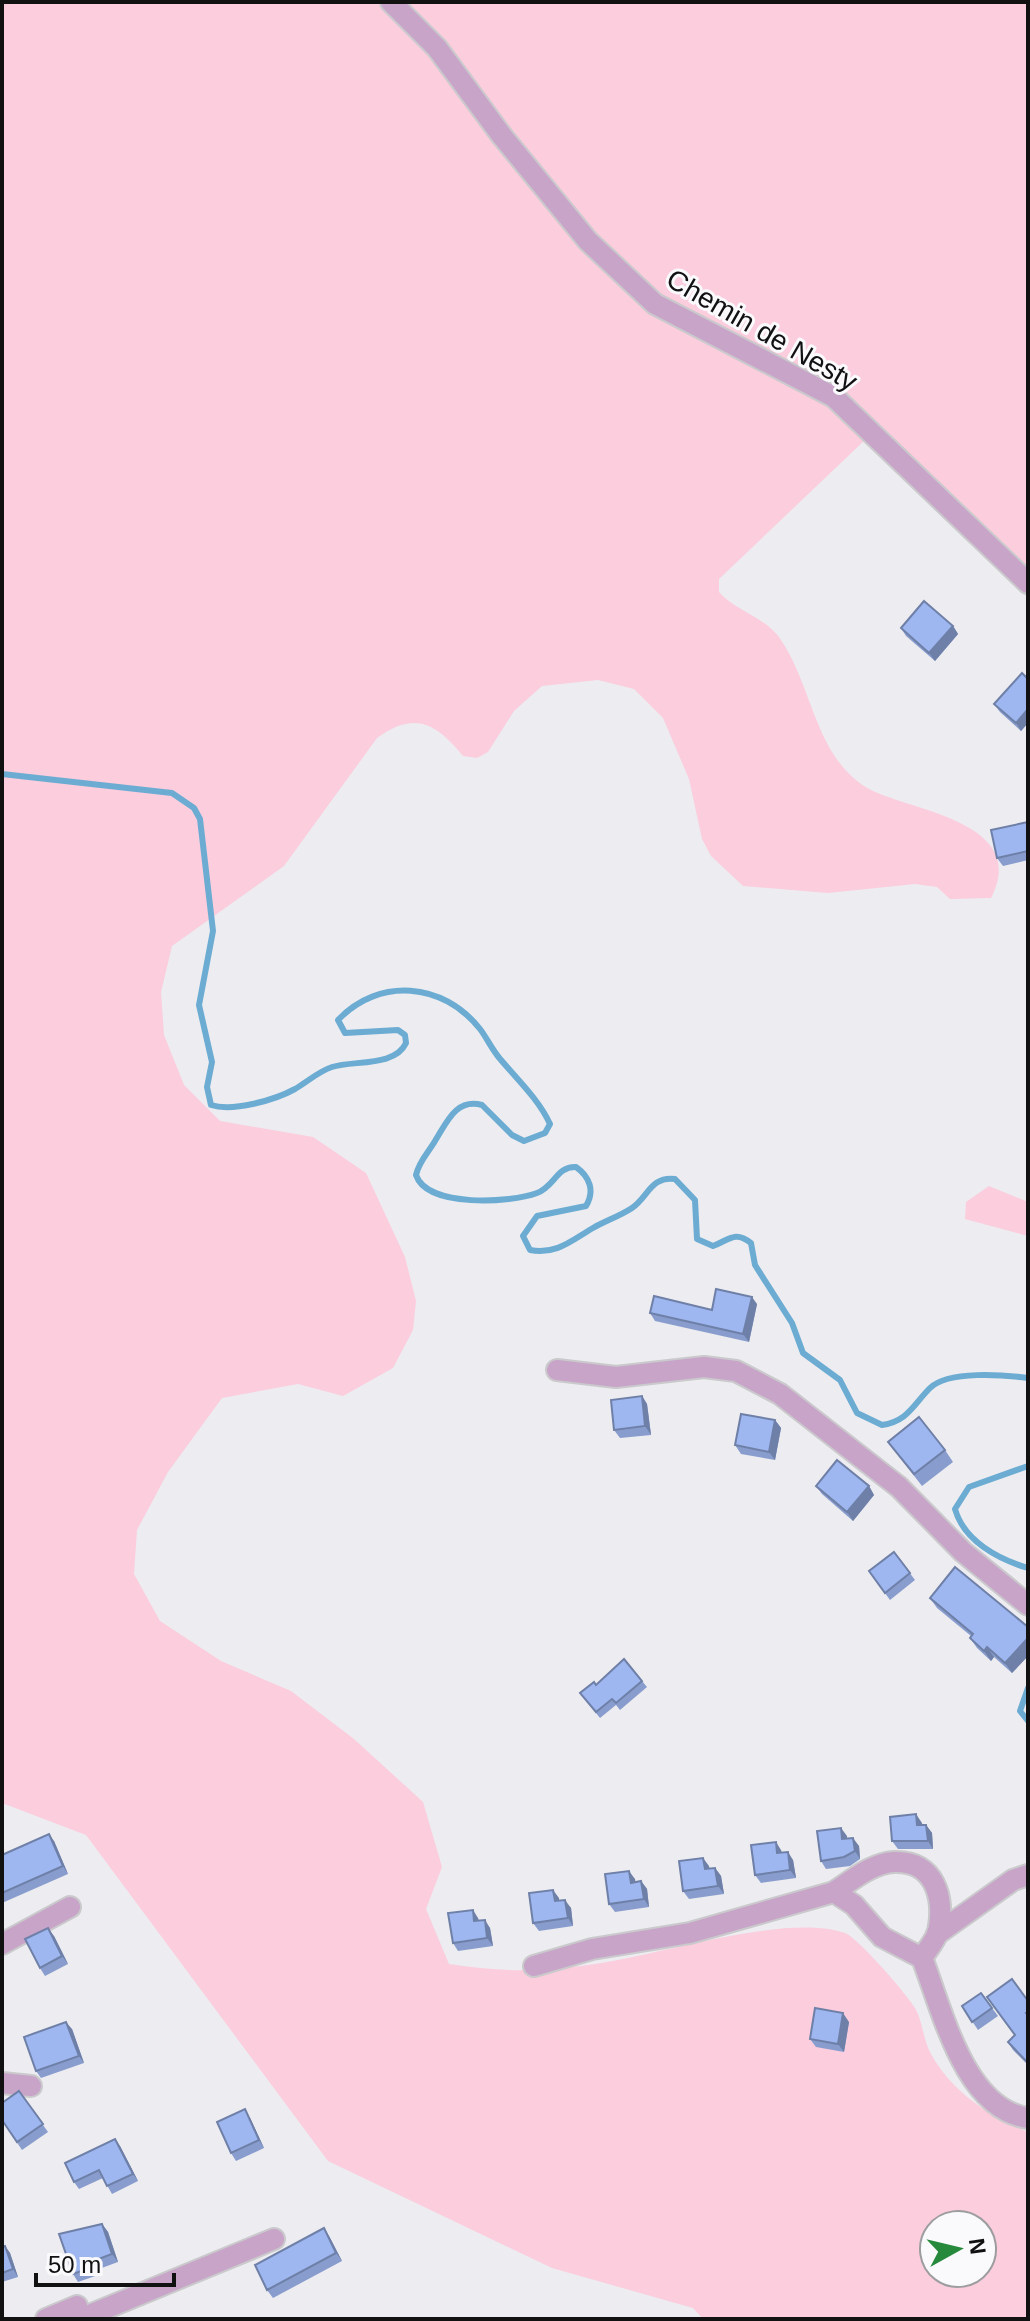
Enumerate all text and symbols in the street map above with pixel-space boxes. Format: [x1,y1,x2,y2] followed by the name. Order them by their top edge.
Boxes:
[661,263,863,397] street label: Chemin de Nesty
[918,2209,998,2289] north arrow
[36,2237,174,2287] scale bar
[964,2237,991,2256] text: N
[48,2251,101,2278] text: 50 m

